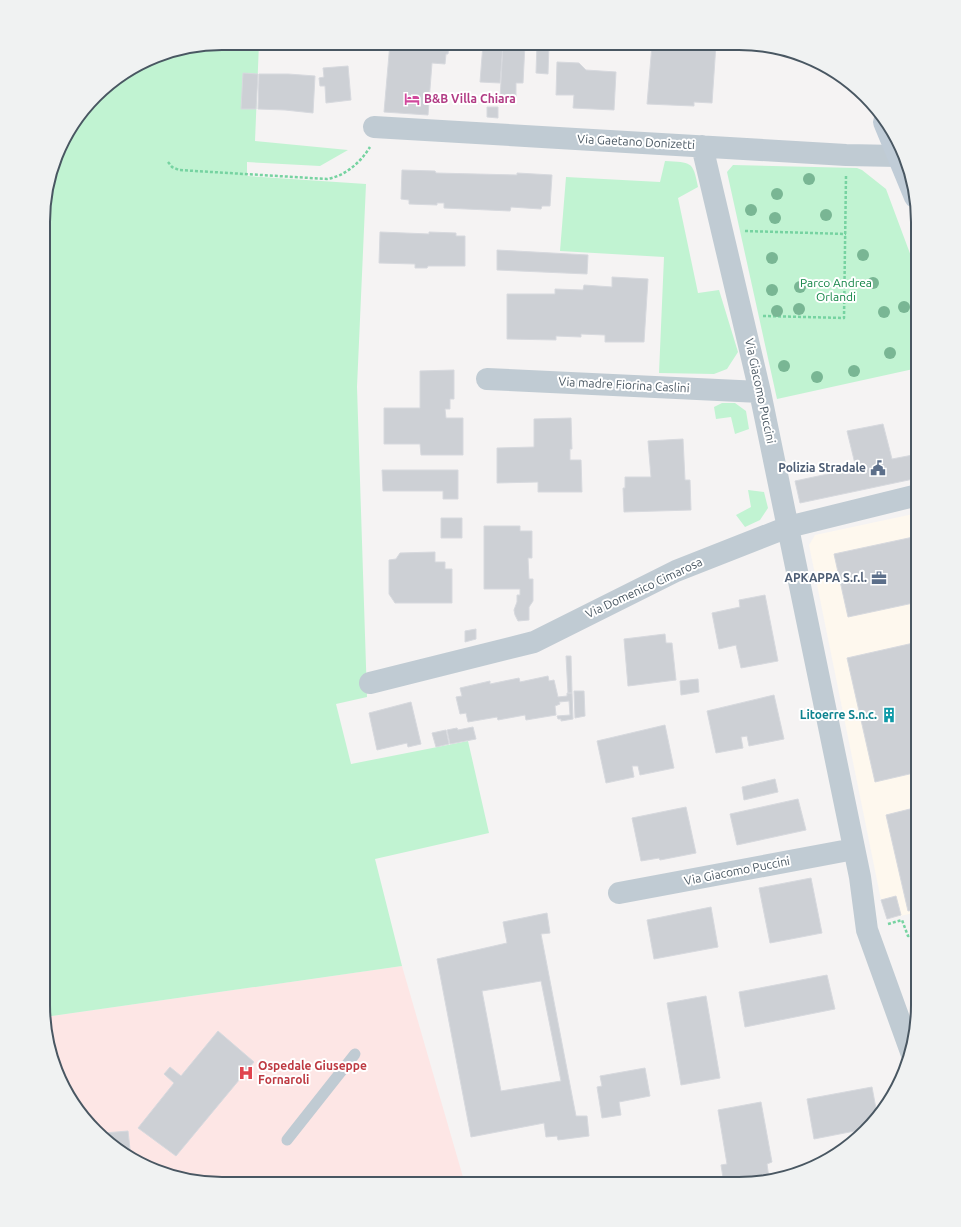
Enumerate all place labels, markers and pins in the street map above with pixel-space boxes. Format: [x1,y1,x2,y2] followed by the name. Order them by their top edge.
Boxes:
[403,90,421,108] hotel icon: B&B Villa Chiara
[424,92,516,105] place label: B&B Villa Chiara
[869,459,887,477] public building icon: Polizia Stradale
[778,461,866,474] place label: Polizia Stradale
[870,569,888,587] office icon: APKAPPA S.r.l.
[785,571,867,584] place label: APKAPPA S.r.l.
[880,706,898,724] building icon: Litoerre S.n.c.
[800,708,877,721] place label: Litoerre S.n.c.
[258,1059,367,1086] place label: Ospedale Giuseppe Fornaroli
[237,1064,255,1082] hospital icon: Ospedale Giuseppe Fornaroli

